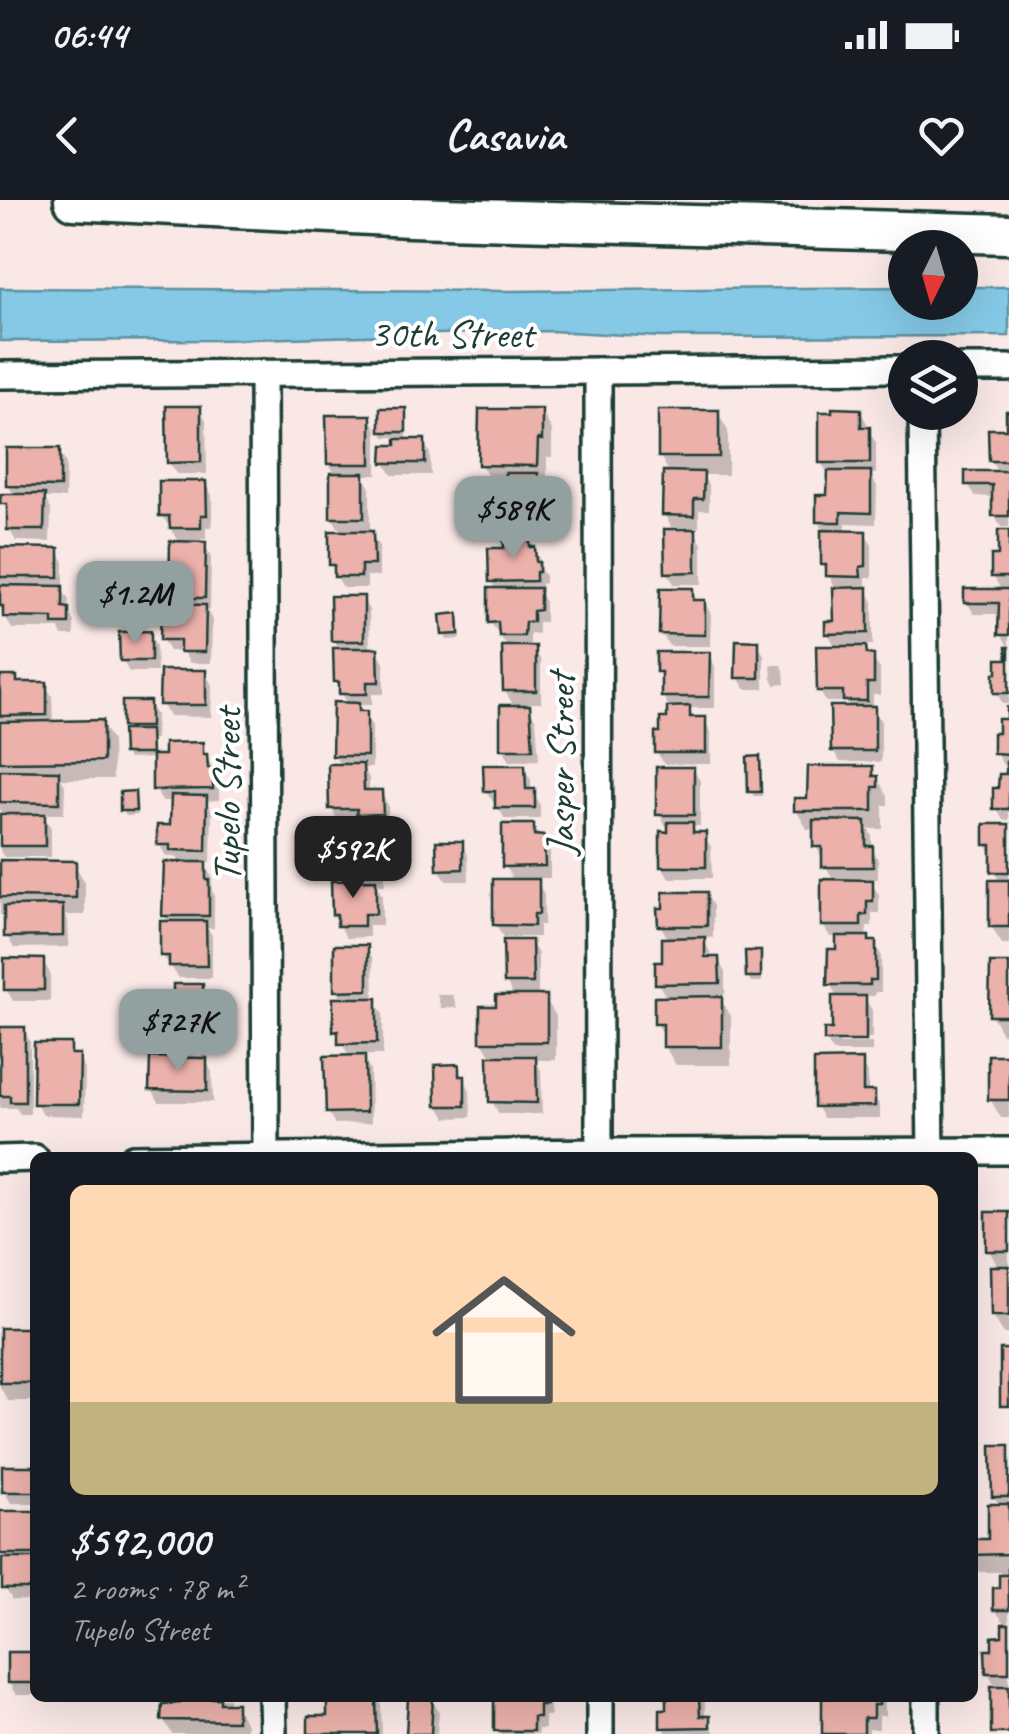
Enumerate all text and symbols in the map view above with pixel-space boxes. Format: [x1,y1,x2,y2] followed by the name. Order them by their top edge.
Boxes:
[50,12,127,59] text: 06:44
[445,107,564,164] text: Casavia
[40,108,95,163] icon: back
[914,108,969,163] icon: heart
[888,230,978,320] north arrow
[888,230,978,430] map controls
[370,309,537,359] street label: 30th Street
[888,340,978,430] button: layers
[443,476,583,561] pin: $589K
[477,488,549,529] text: $589K
[65,561,205,646] pin: $1.2M
[99,573,171,614] text: $1.2M
[536,667,586,857] street label: Jasper Street
[202,704,252,882] street label: Tupelo Street
[283,816,423,901] pin: $592K
[317,828,389,869] text: $592K
[108,989,248,1074] pin: $727K
[141,1001,215,1042] text: $727K
[414,1250,594,1430] icon: home
[70,1515,209,1568] text: $592,000
[70,1568,243,1609] text: 2 rooms · 78 m²
[70,1609,210,1650] text: Tupelo Street

